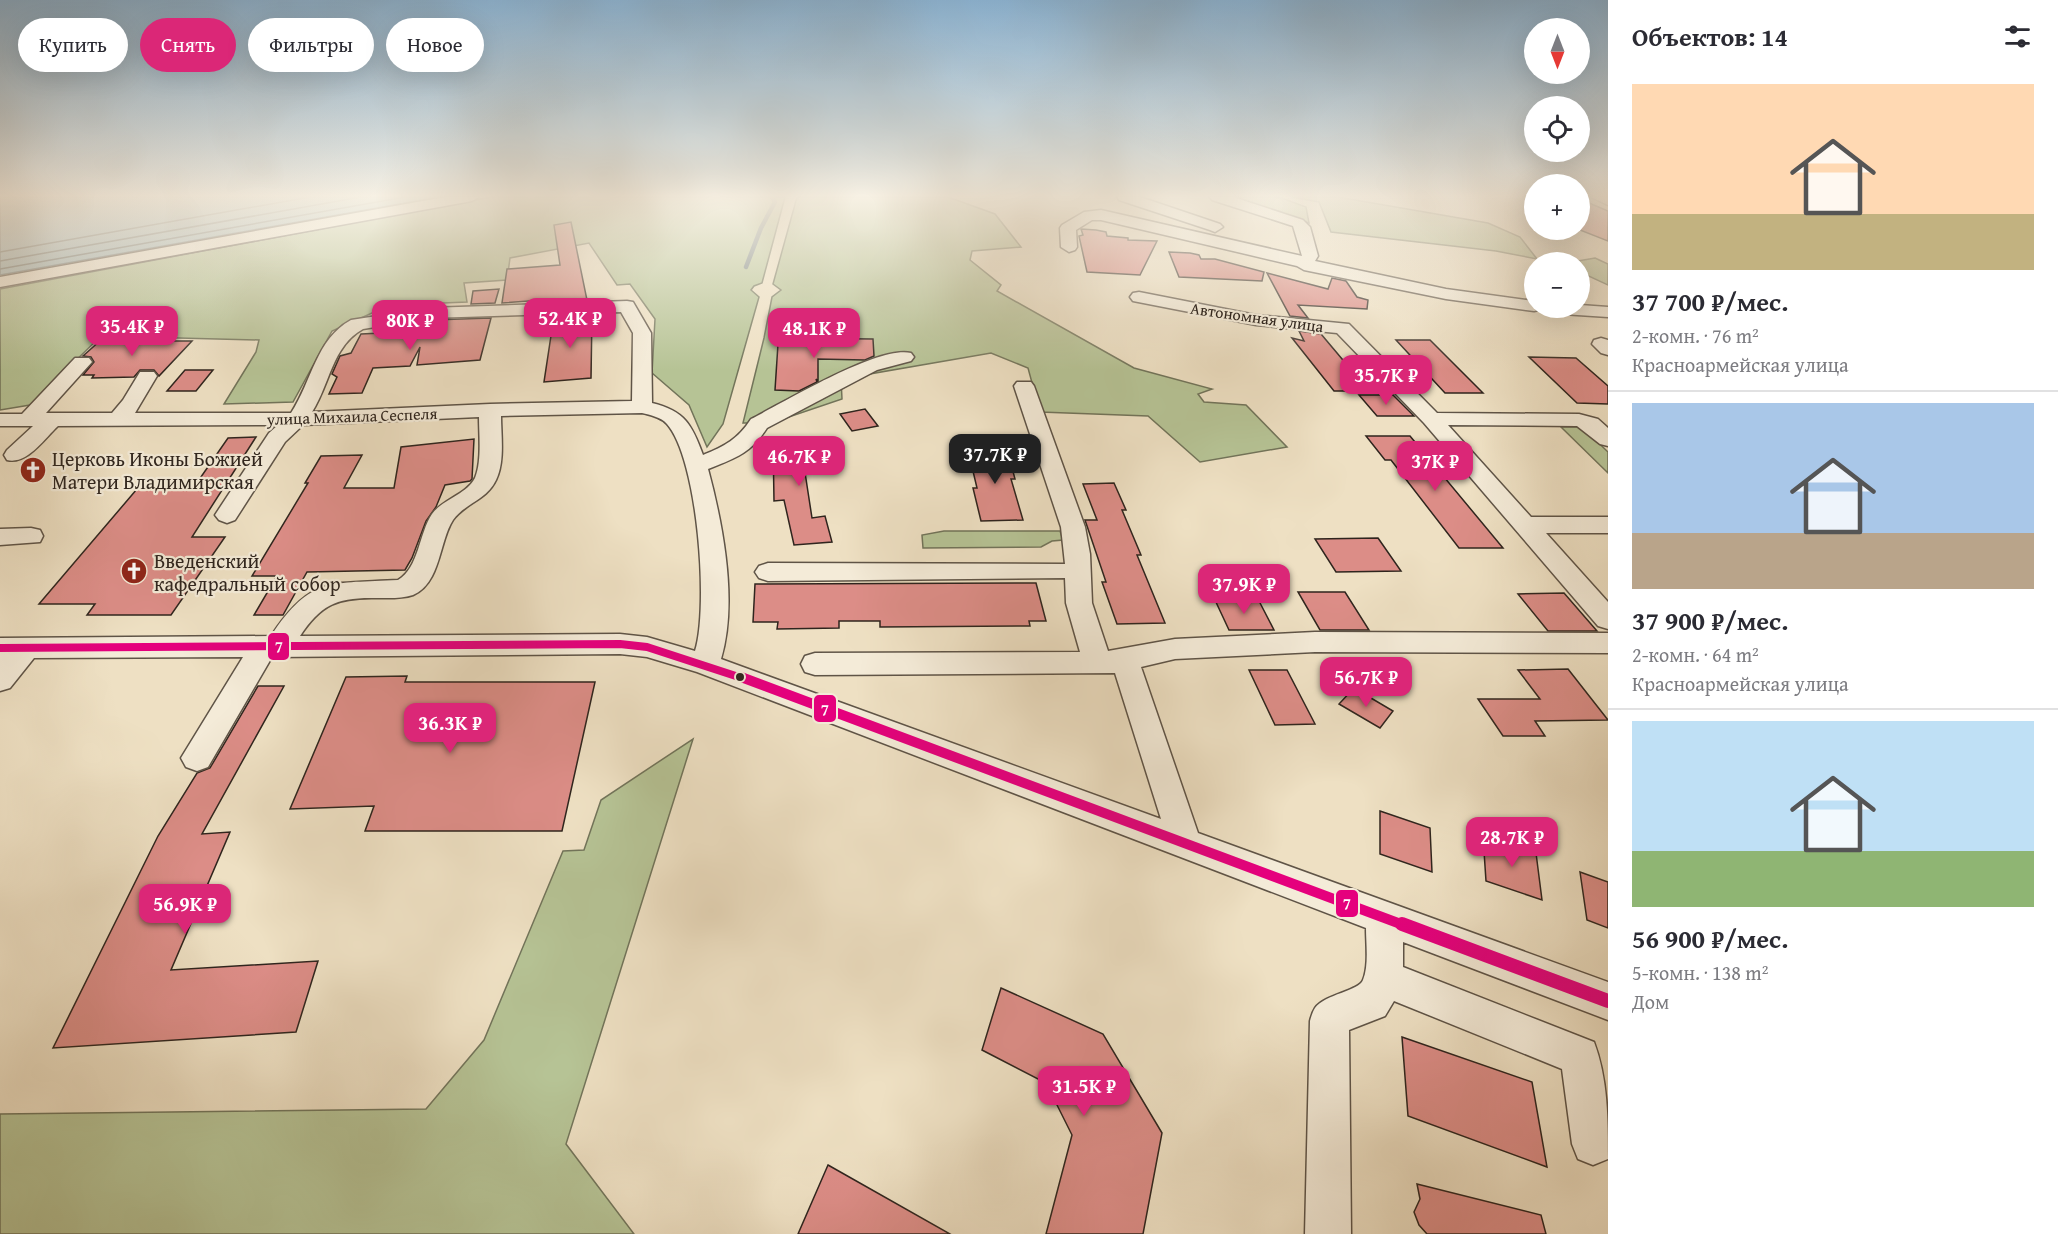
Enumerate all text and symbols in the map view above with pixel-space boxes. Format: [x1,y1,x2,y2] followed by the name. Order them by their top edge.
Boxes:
[1632,17,1788,56] text: Объектов: 14
[18,18,128,72] chip: Купить
[140,18,236,72] chip: Снять
[248,18,374,72] chip: Фильтры
[386,18,484,72] chip: Новое
[1524,18,1590,84] north arrow
[1524,18,1590,318] map controls
[2001,20,2034,53] icon: filters
[1524,96,1590,162] button: locate
[1779,123,1887,231] icon: home
[1524,174,1590,240] button: +
[1524,252,1590,318] button: −
[1632,282,1788,321] text: 37 700 ₽/мес.
[1189,296,1325,338] street label: Автономная улица
[515,298,625,349] pin: 52.4K ₽
[368,300,452,351] pin: 80K ₽
[538,303,602,332] text: 52.4K ₽
[386,305,434,334] text: 80K ₽
[77,306,187,357] pin: 35.4K ₽
[759,308,869,359] pin: 48.1K ₽
[100,311,164,340] text: 35.4K ₽
[782,313,846,342] text: 48.1K ₽
[1632,321,1759,350] text: 2-комн. · 76 m²
[1632,350,1849,379] text: Красноармейская улица
[1331,355,1441,406] pin: 35.7K ₽
[1354,360,1418,389] text: 35.7K ₽
[265,401,438,431] street label: улица Михаила Сеспеля
[940,434,1050,485] pin: 37.7K ₽
[744,436,854,487] pin: 46.7K ₽
[963,439,1027,468] text: 37.7K ₽
[767,441,831,470] text: 46.7K ₽
[1393,441,1477,492] pin: 37K ₽
[1779,442,1887,550] icon: home
[52,444,263,496] place label: Церковь Иконы Божией Матери Владимирская
[1411,446,1459,475] text: 37K ₽
[18,455,48,485] church icon: Церковь Иконы Божией Матери Владимирская
[154,546,341,598] place label: Введенский кафедральный собор
[119,556,149,586] church icon: Введенский кафедральный собор
[1189,564,1299,615] pin: 37.9K ₽
[1212,569,1276,598] text: 37.9K ₽
[1632,601,1788,640] text: 37 900 ₽/мес.
[267,632,290,661] line badge: 7
[275,634,283,658] text: 7
[1632,640,1759,669] text: 2-комн. · 64 m²
[1311,657,1421,708] pin: 56.7K ₽
[1334,662,1398,691] text: 56.7K ₽
[1632,669,1849,698] text: Красноармейская улица
[734,671,746,683] unlabelled marker
[813,694,837,723] line badge: 7
[821,697,829,721] text: 7
[395,703,505,754] pin: 36.3K ₽
[418,708,482,737] text: 36.3K ₽
[1779,760,1887,868] icon: home
[1457,817,1567,868] pin: 28.7K ₽
[1480,822,1544,851] text: 28.7K ₽
[130,884,240,935] pin: 56.9K ₽
[153,889,217,918] text: 56.9K ₽
[1335,889,1359,918] line badge: 7
[1343,891,1351,915] text: 7
[1632,919,1788,958] text: 56 900 ₽/мес.
[1632,958,1768,987] text: 5-комн. · 138 m²
[1632,987,1669,1016] text: Дом
[1029,1066,1139,1117] pin: 31.5K ₽
[1052,1071,1116,1100] text: 31.5K ₽

